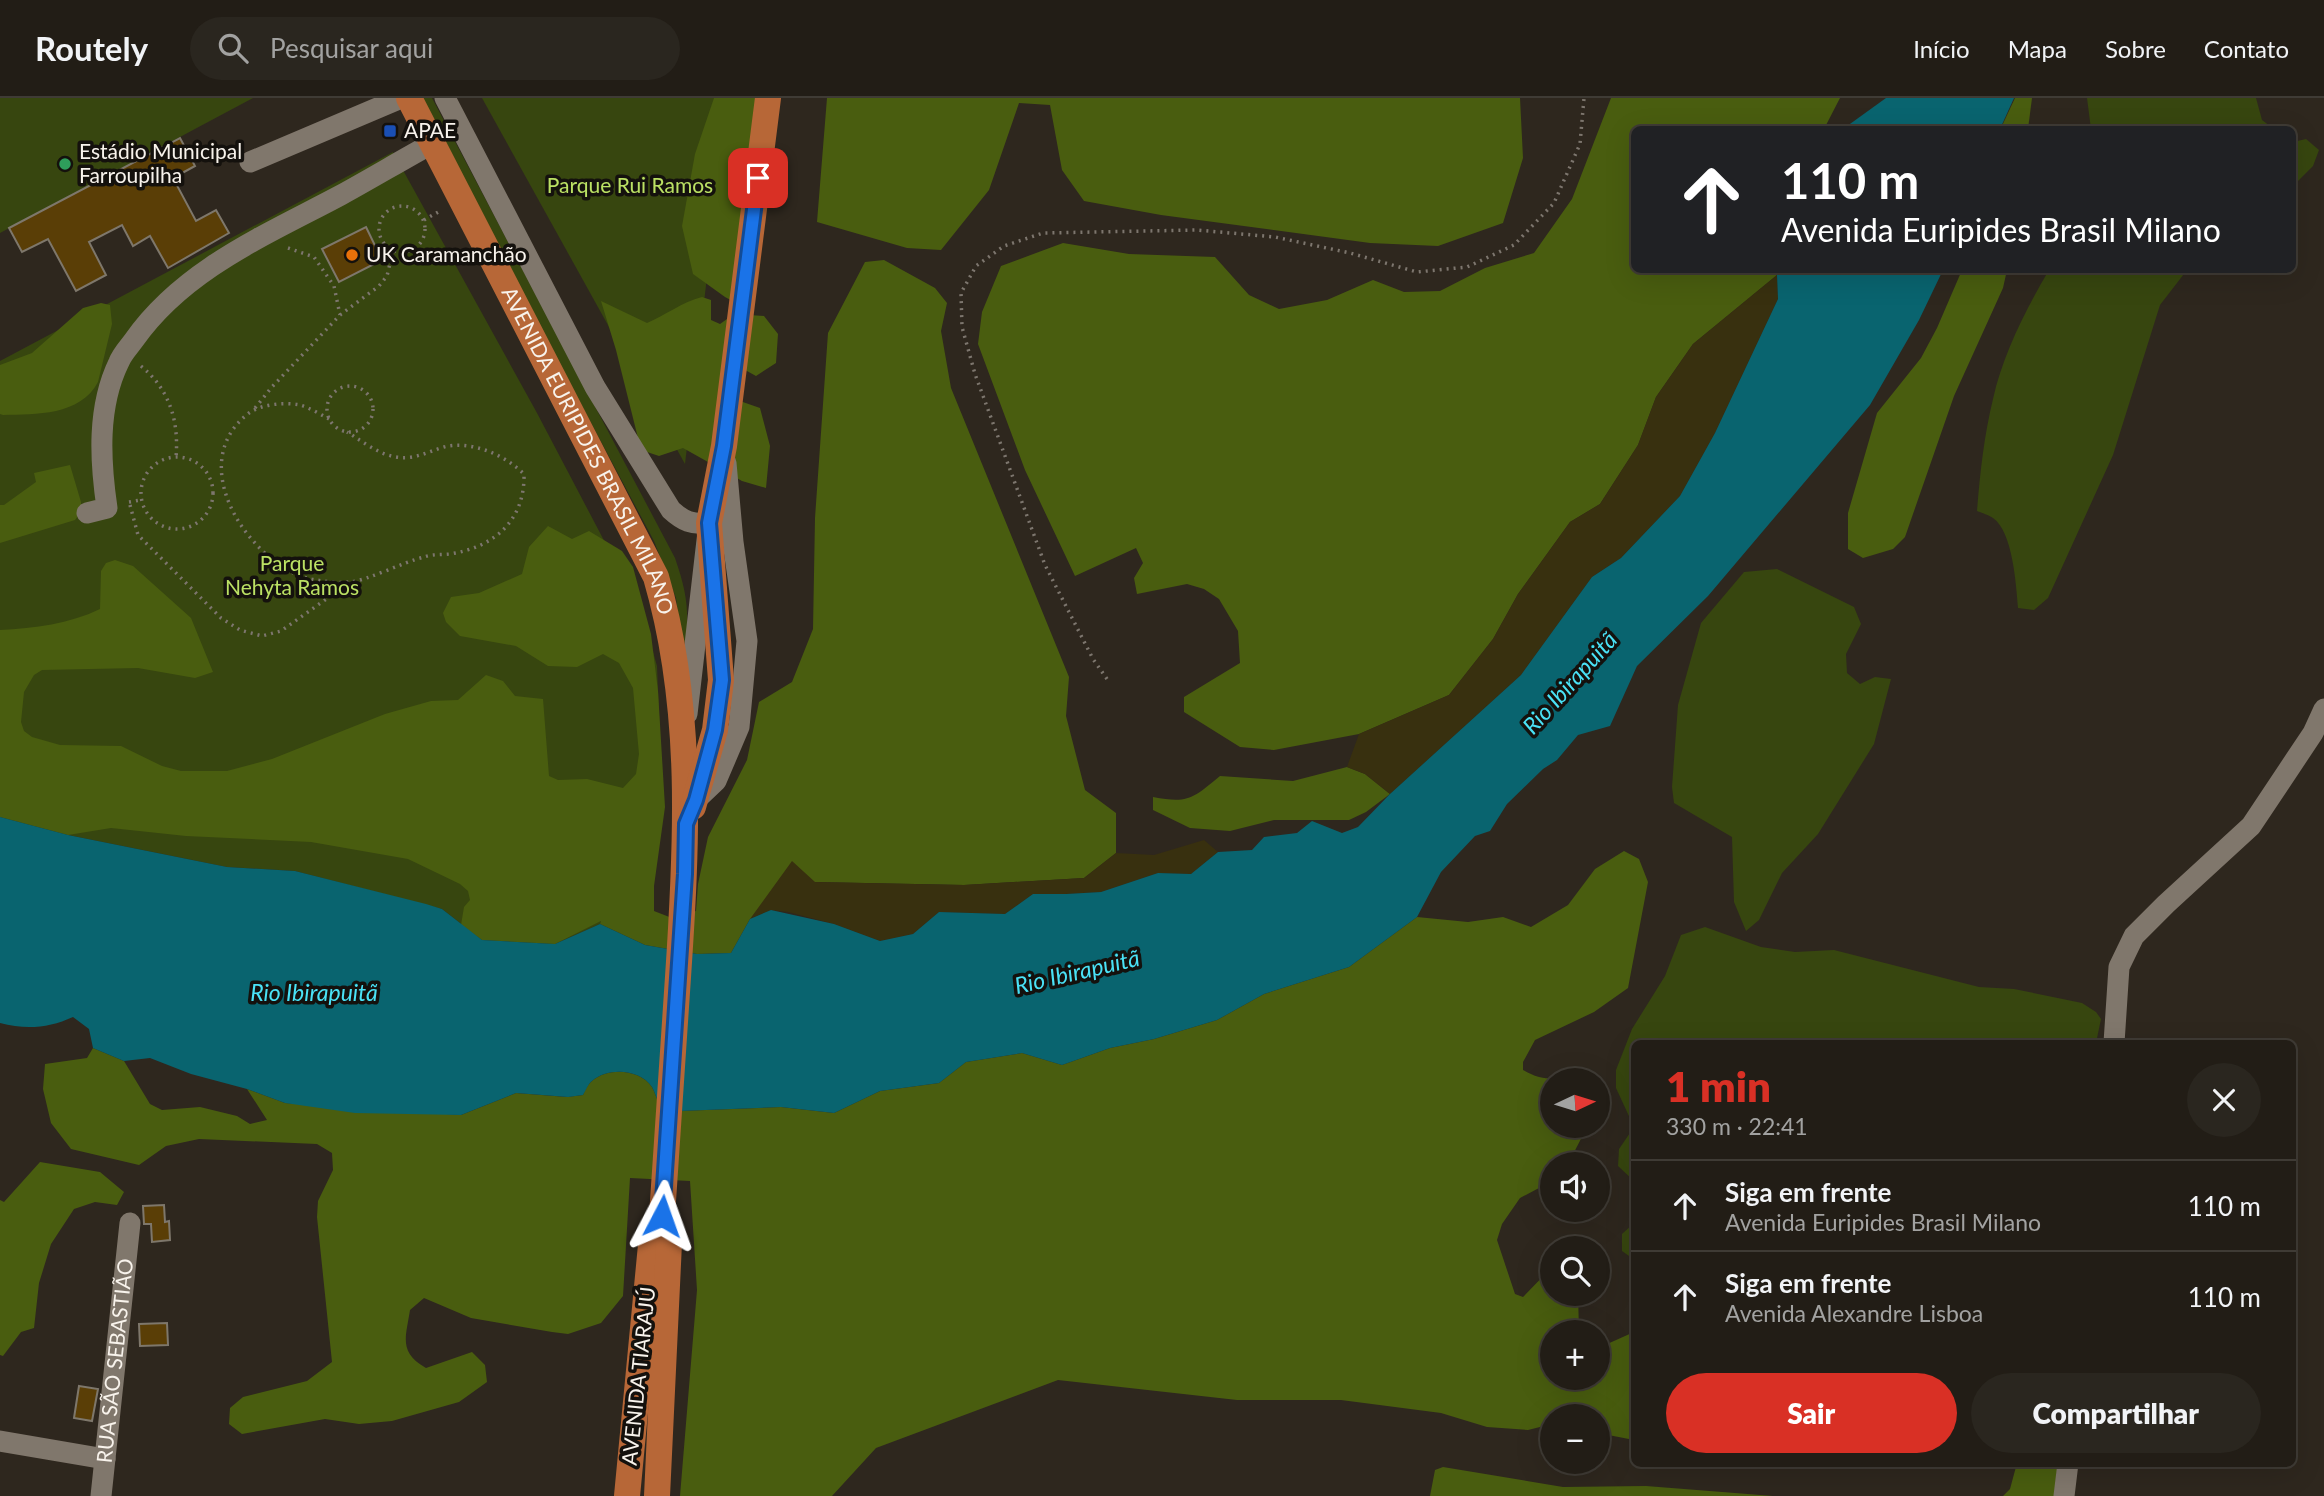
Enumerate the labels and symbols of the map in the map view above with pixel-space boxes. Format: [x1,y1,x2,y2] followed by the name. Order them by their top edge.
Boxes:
[404,117,456,142] place label: APAE
[382,123,398,139] marker: APAE
[79,138,242,187] place label: Estádio Municipal Farroupilha
[728,148,788,208] pin
[57,156,73,172] marker: Estádio Municipal Farroupilha
[547,172,713,197] park label: Parque Rui Ramos
[366,241,527,266] place label: UK Caramanchão
[344,247,360,263] marker: UK Caramanchão
[498,282,679,617] street label: AVENIDA EURIPIDES BRASIL MILANO
[225,550,359,599] park label: Parque Nehyta Ramos
[1516,625,1623,739] water label: Rio Ibirapuitã
[1011,943,1142,999] water label: Rio Ibirapuitã
[250,978,378,1006] water label: Rio Ibirapuitã
[1540,1068,1610,1138] north arrow
[625,1179,699,1253] position arrow
[91,1257,137,1464] street label: RUA SÃO SEBASTIÃO
[616,1285,659,1466] street label: AVENIDA TIARAJÚ

